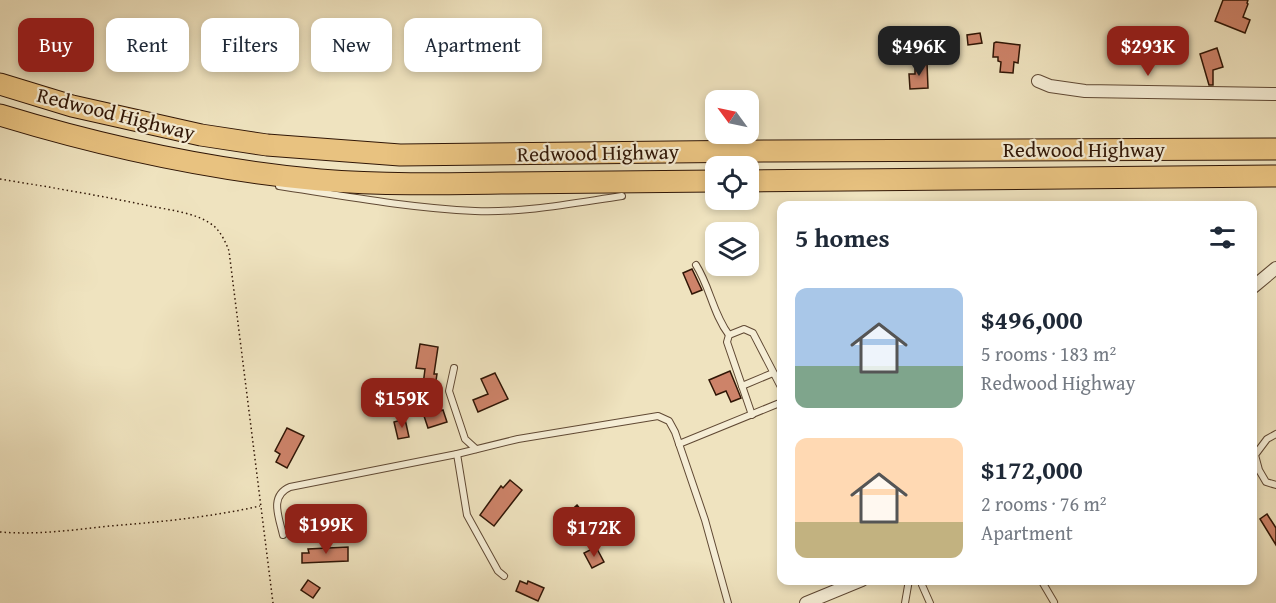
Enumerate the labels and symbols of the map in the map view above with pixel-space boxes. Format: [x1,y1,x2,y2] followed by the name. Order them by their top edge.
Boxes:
[877,26,961,77] pin: $496K
[1106,26,1190,77] pin: $293K
[34,79,199,148] street label: Redwood Highway
[705,90,759,144] north arrow
[1003,134,1166,165] street label: Redwood Highway
[517,136,680,169] street label: Redwood Highway
[360,378,444,429] pin: $159K
[284,504,368,555] pin: $199K
[552,507,636,558] pin: $172K

